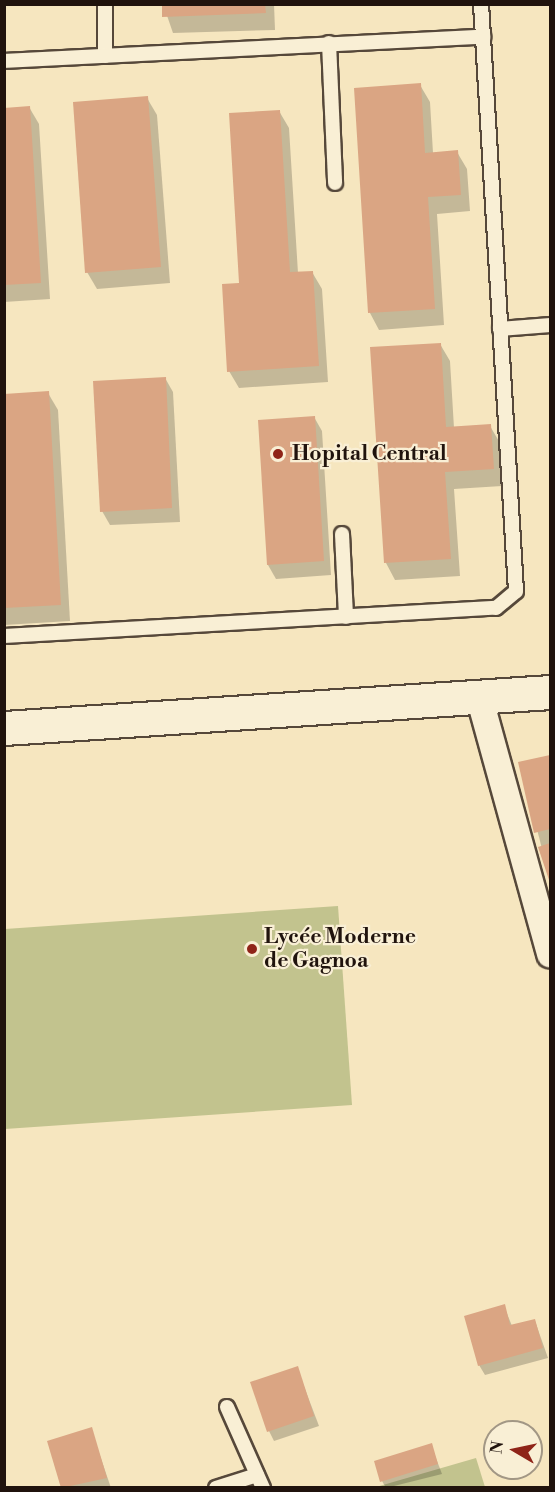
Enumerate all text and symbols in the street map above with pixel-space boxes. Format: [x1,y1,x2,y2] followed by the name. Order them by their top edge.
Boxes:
[292,441,447,467] place label: Hopital Central
[269,445,287,463] marker: Hopital Central
[264,924,416,974] place label: Lycée Moderne de Gagnoa
[245,942,259,956] marker: Lycée Moderne de Gagnoa
[483,1420,543,1480] north arrow
[486,1440,508,1455] text: N

